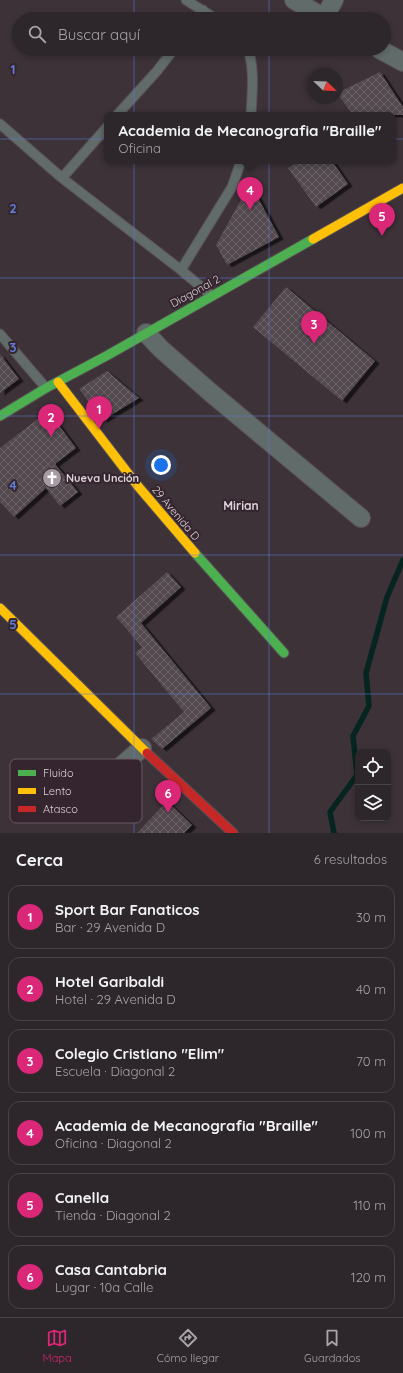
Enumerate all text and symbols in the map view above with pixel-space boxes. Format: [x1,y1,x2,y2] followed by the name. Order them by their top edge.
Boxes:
[12,12,391,56] search box
[26,23,48,45] icon: search
[58,25,140,44] text: Buscar aquí
[10,61,16,77] text: 1
[307,68,343,104] north arrow
[104,112,396,164] popup
[118,121,382,140] text: Academia de Mecanografia "Braille"
[118,140,161,156] text: Oficina
[237,177,263,210] pin: 4
[9,200,17,216] text: 2
[369,203,395,236] pin: 5
[168,272,222,310] street label: Diagonal 2
[301,311,327,344] pin: 3
[10,339,17,355] text: 3
[86,396,112,429] pin: 1
[38,404,64,437] pin: 2
[151,455,171,475] your location
[41,467,63,489] church icon: Nueva Unción
[66,471,139,485] place label: Nueva Unción
[9,477,17,493] text: 4
[149,483,203,543] street label: 29 Avenida D
[223,498,259,513] district label: Mirian
[9,616,17,632] text: 5
[355,749,391,821] map controls
[355,749,391,785] button: locate
[10,759,142,823] legend
[43,766,74,780] text: Fluido
[155,780,181,813] pin: 6
[43,784,72,798] text: Lento
[355,785,391,821] button: layers
[43,802,78,816] text: Atasco
[16,849,63,870] text: Cerca
[314,851,387,867] text: 6 resultados
[55,900,200,919] text: Sport Bar Fanaticos
[27,909,33,925] text: 1
[356,909,386,925] text: 30 m
[55,919,165,935] text: Bar · 29 Avenida D
[55,972,164,991] text: Hotel Garibaldi
[26,981,34,997] text: 2
[356,981,386,997] text: 40 m
[55,991,176,1007] text: Hotel · 29 Avenida D
[55,1044,224,1063] text: Colegio Cristiano "Elim"
[27,1053,33,1069] text: 3
[356,1053,386,1069] text: 70 m
[55,1063,175,1079] text: Escuela · Diagonal 2
[55,1116,318,1135] text: Academia de Mecanografia "Braille"
[26,1125,34,1141] text: 4
[350,1125,386,1141] text: 100 m
[55,1135,172,1151] text: Oficina · Diagonal 2
[55,1188,109,1207] text: Canella
[26,1197,34,1213] text: 5
[353,1197,386,1213] text: 110 m
[55,1207,171,1223] text: Tienda · Diagonal 2
[55,1260,167,1279] text: Casa Cantabria
[26,1269,34,1285] text: 6
[351,1269,386,1285] text: 120 m
[55,1279,153,1295] text: Lugar · 10a Calle
[43,1327,72,1365] tab: Mapa
[157,1327,219,1365] tab: Cómo llegar
[304,1327,360,1365] tab: Guardados

